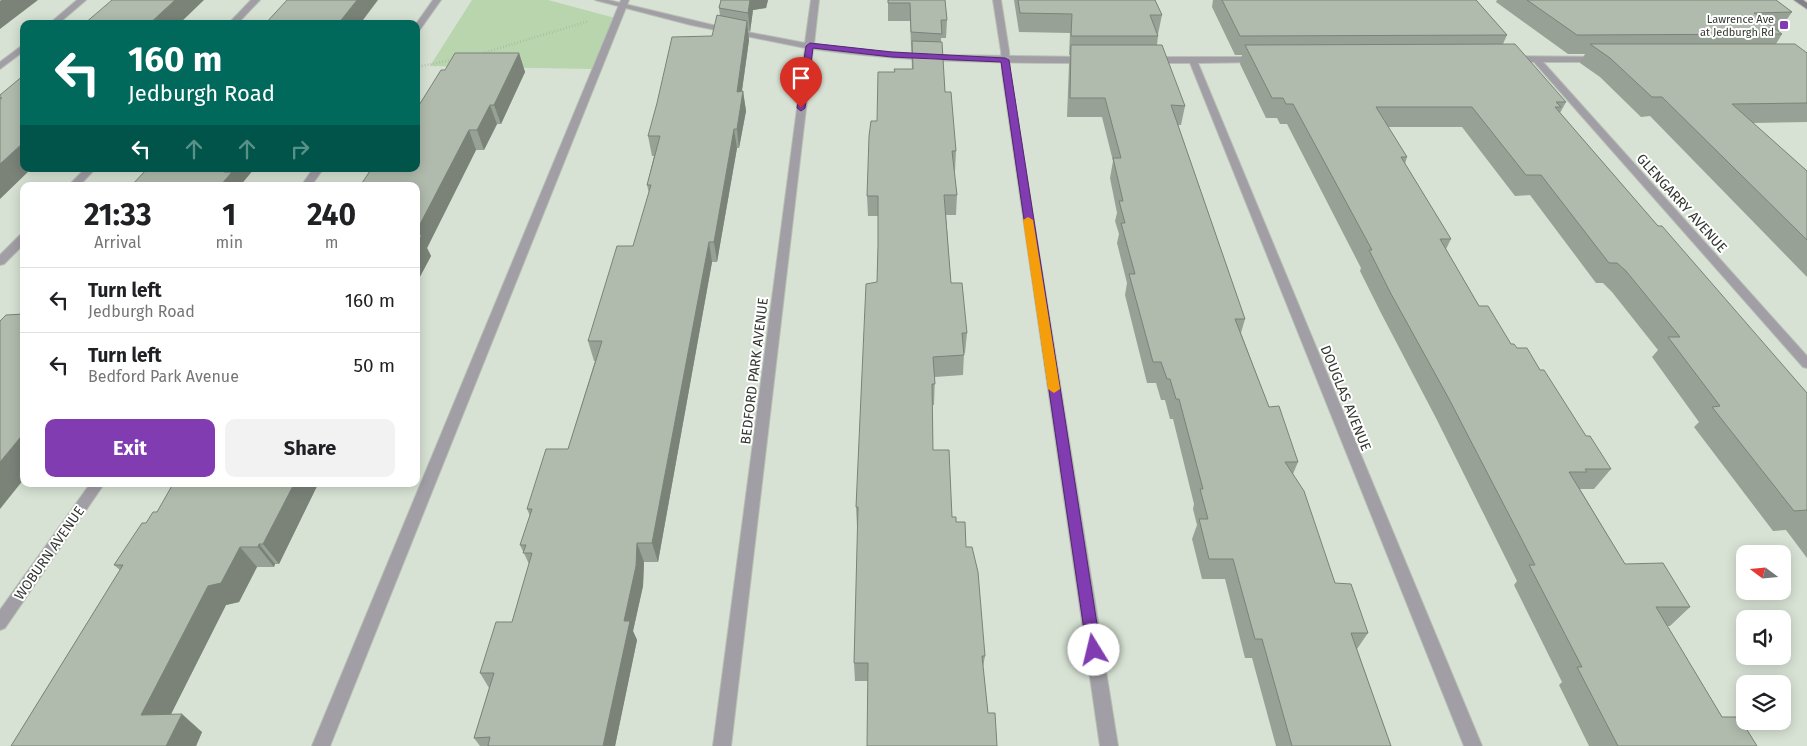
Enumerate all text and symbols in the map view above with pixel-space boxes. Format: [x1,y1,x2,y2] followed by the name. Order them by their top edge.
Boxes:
[1700,13,1774,39] place label: Lawrence Ave at Jedburgh Rd
[1778,19,1790,31] marker: Lawrence Ave at Jedburgh Rd
[128,38,222,80] text: 160 m
[45,40,110,105] icon: left
[780,57,822,108] pin
[787,64,815,92] icon: arrive
[128,80,275,107] text: Jedburgh Road
[127,135,155,163] icon: left
[180,135,208,163] icon: ahead
[233,135,261,163] icon: ahead
[286,135,314,163] icon: right
[1633,150,1730,256] street label: GLENGARRY AVENUE
[84,197,152,233] text: 21:33
[222,197,236,233] text: 1
[307,197,356,233] text: 240
[94,233,141,252] text: Arrival
[215,233,243,252] text: min
[325,233,338,252] text: m
[88,279,162,302] text: Turn left
[45,286,73,314] icon: left
[345,289,395,312] text: 160 m
[737,297,772,445] street label: BEDFORD PARK AVENUE
[88,302,195,321] text: Jedburgh Road
[1317,343,1375,454] street label: DOUGLAS AVENUE
[88,344,162,367] text: Turn left
[45,351,73,379] icon: left
[354,354,395,377] text: 50 m
[88,367,239,386] text: Bedford Park Avenue
[45,419,215,477] button: Exit
[225,419,395,477] button: Share
[11,503,88,603] street label: WOBURN AVENUE
[1736,545,1791,600] north arrow
[1736,545,1791,730] map controls
[1736,610,1791,665] button: sound
[1067,623,1119,675] position arrow
[1736,675,1791,730] button: layers

